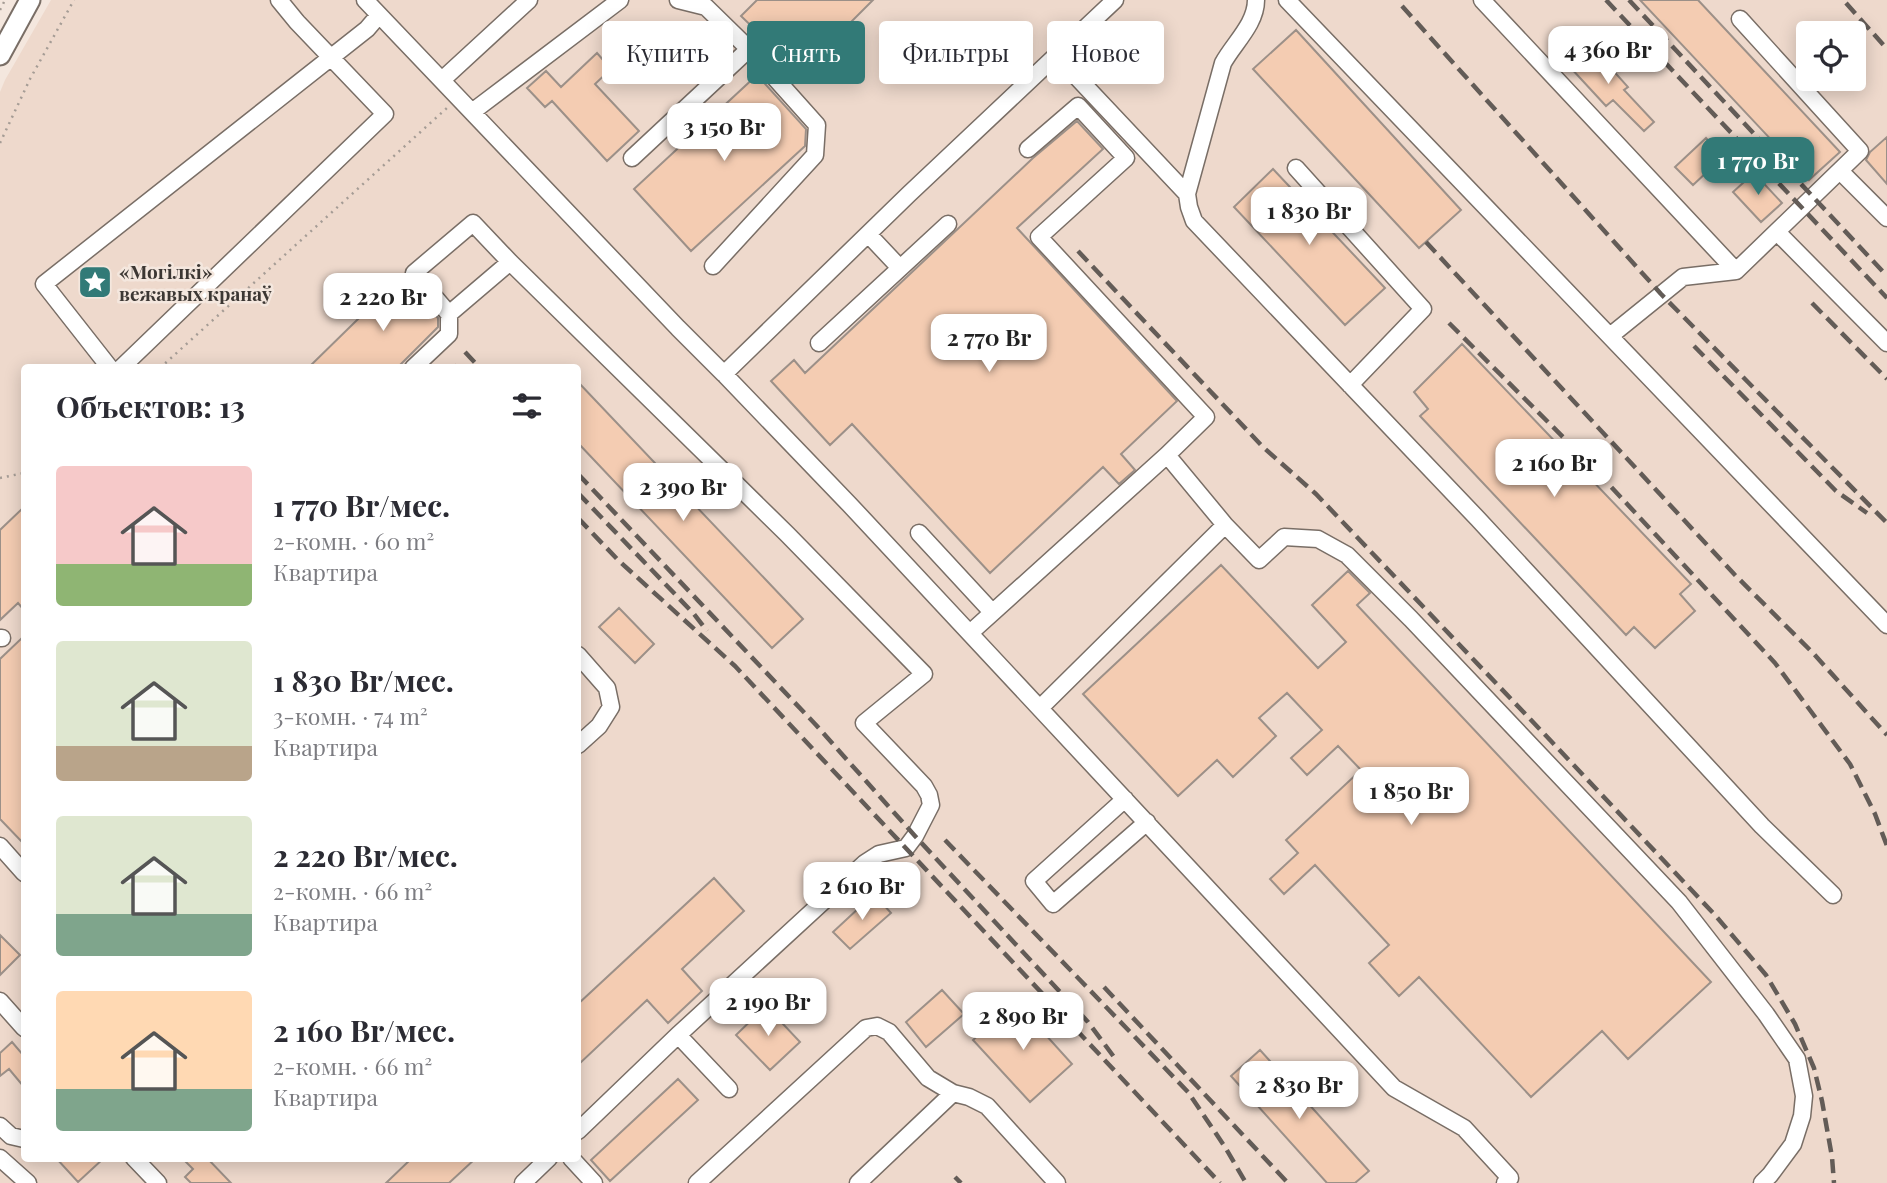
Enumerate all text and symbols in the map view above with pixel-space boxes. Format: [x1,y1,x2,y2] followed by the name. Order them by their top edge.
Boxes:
[602,21,733,84] chip: Купить
[747,21,865,84] chip: Снять
[879,21,1033,84] chip: Фильтры
[1047,21,1164,84] chip: Новое
[1796,21,1866,91] map controls
[1796,21,1866,91] button: locate
[1536,27,1680,86] pin: 4 360 Br
[1564,33,1652,64] text: 4 360 Br
[652,104,796,163] pin: 3 150 Br
[683,110,765,141] text: 3 150 Br
[1686,138,1830,197] pin: 1 770 Br
[1717,144,1799,175] text: 1 770 Br
[1237,188,1381,247] pin: 1 830 Br
[1267,194,1351,225] text: 1 830 Br
[119,258,272,306] place label: «Могілкі» вежавых кранаў
[76,263,114,301] place icon: «Могілкі» вежавых кранаў
[311,274,455,333] pin: 2 220 Br
[339,280,427,311] text: 2 220 Br
[917,314,1061,374] pin: 2 770 Br
[947,321,1031,352] text: 2 770 Br
[56,386,245,426] text: Объектов: 13
[508,387,546,425] icon: filters
[1482,440,1626,499] pin: 2 160 Br
[1511,446,1597,477] text: 2 160 Br
[611,463,755,523] pin: 2 390 Br
[639,470,727,501] text: 2 390 Br
[273,485,450,525] text: 1 770 Br/мес.
[112,494,196,578] icon: home
[273,525,434,556] text: 2-комн. · 60 m²
[273,556,378,587] text: Квартира
[273,660,454,700] text: 1 830 Br/мес.
[112,669,196,753] icon: home
[273,700,428,731] text: 3-комн. · 74 m²
[273,731,378,762] text: Квартира
[1339,768,1483,827] pin: 1 850 Br
[1369,774,1453,805] text: 1 850 Br
[273,835,458,875] text: 2 220 Br/мес.
[112,844,196,928] icon: home
[790,862,934,922] pin: 2 610 Br
[819,869,905,900] text: 2 610 Br
[273,875,432,906] text: 2-комн. · 66 m²
[273,906,378,937] text: Квартира
[696,978,840,1038] pin: 2 190 Br
[725,985,811,1016] text: 2 190 Br
[951,992,1095,1052] pin: 2 890 Br
[978,999,1068,1030] text: 2 890 Br
[273,1010,455,1050] text: 2 160 Br/мес.
[112,1019,196,1103] icon: home
[273,1050,432,1081] text: 2-комн. · 66 m²
[1227,1062,1371,1121] pin: 2 830 Br
[1255,1068,1343,1099] text: 2 830 Br
[273,1081,378,1112] text: Квартира

